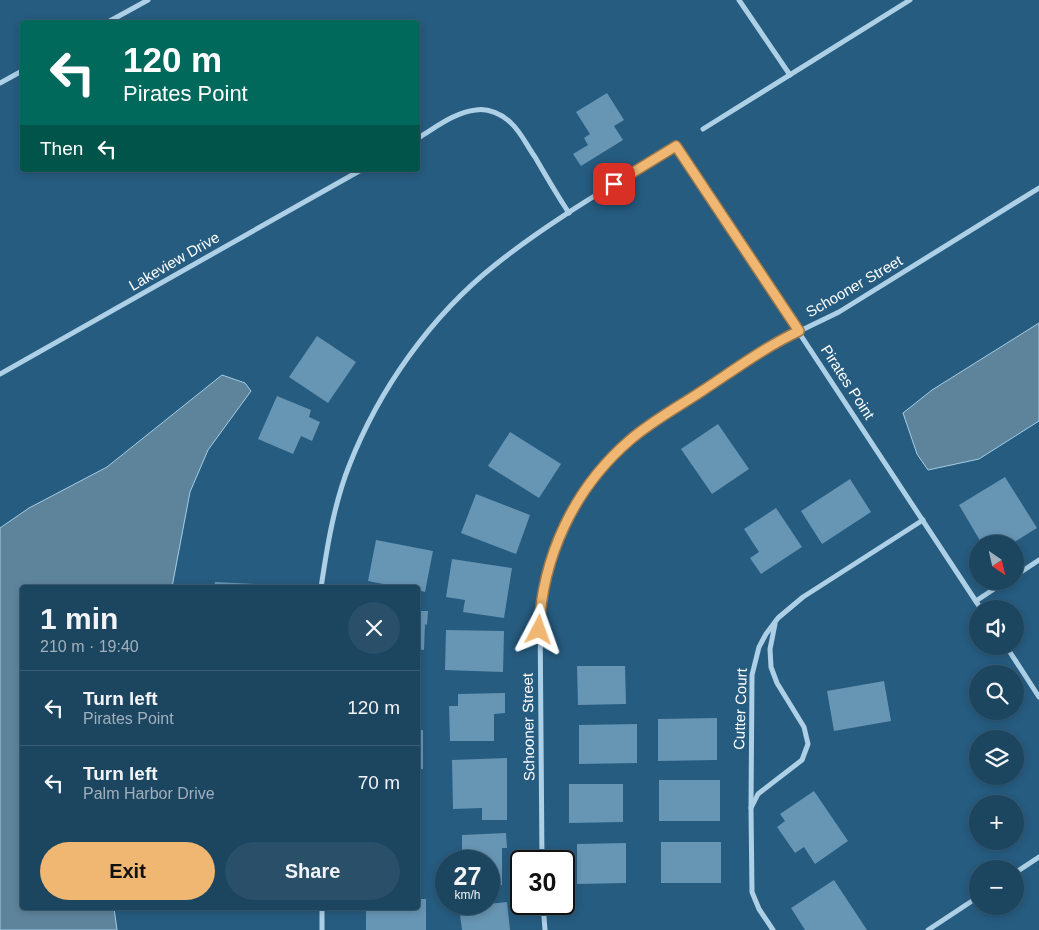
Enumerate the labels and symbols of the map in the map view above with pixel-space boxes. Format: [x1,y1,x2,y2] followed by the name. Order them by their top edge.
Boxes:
[593,163,635,205] pin
[126,228,222,294] street label: Lakeview Drive
[803,251,906,320] street label: Schooner Street
[818,342,879,423] street label: Pirates Point
[969,535,1024,590] north arrow
[512,603,564,655] position arrow
[730,667,750,750] street label: Cutter Court
[519,672,537,781] street label: Schooner Street
[510,850,575,915] speed limit sign: 30

